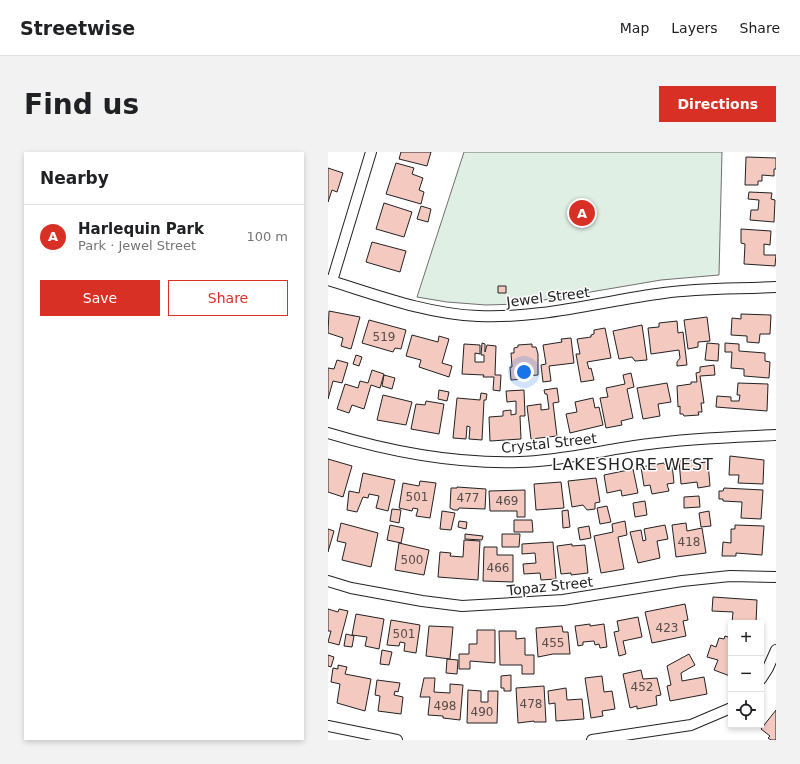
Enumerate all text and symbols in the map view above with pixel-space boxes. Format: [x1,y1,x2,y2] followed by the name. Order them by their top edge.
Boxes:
[20,17,135,39] text: Streetwise
[620,20,649,36] text: Map
[671,20,718,36] text: Layers
[740,20,780,36] text: Share
[659,86,776,122] button: Directions
[24,88,139,121] text: Find us
[40,168,109,188] text: Nearby
[569,198,595,228] pin: A
[78,220,204,238] text: Harlequin Park
[48,229,58,244] text: A
[246,229,288,244] text: 100 m
[78,238,196,253] text: Park · Jewel Street
[40,280,160,316] button: Save
[168,280,288,316] button: Share
[505,284,591,310] street label: Jewel Street
[373,330,395,344] house number: 519
[514,362,534,382] your location
[500,430,598,456] street label: Crystal Street
[552,455,714,474] district label: LAKESHORE WEST
[406,490,428,504] house number: 501
[457,491,479,505] house number: 477
[496,494,518,508] house number: 469
[678,535,700,549] house number: 418
[401,553,423,567] house number: 500
[487,561,509,575] house number: 466
[505,573,594,599] street label: Topaz Street
[728,620,764,728] map controls
[728,620,764,656] button: +
[656,621,678,635] house number: 423
[393,627,415,641] house number: 501
[542,636,564,650] house number: 455
[728,656,764,692] button: −
[631,680,653,694] house number: 452
[728,692,764,728] button: locate
[520,697,542,711] house number: 478
[434,699,456,713] house number: 498
[471,705,493,719] house number: 490

